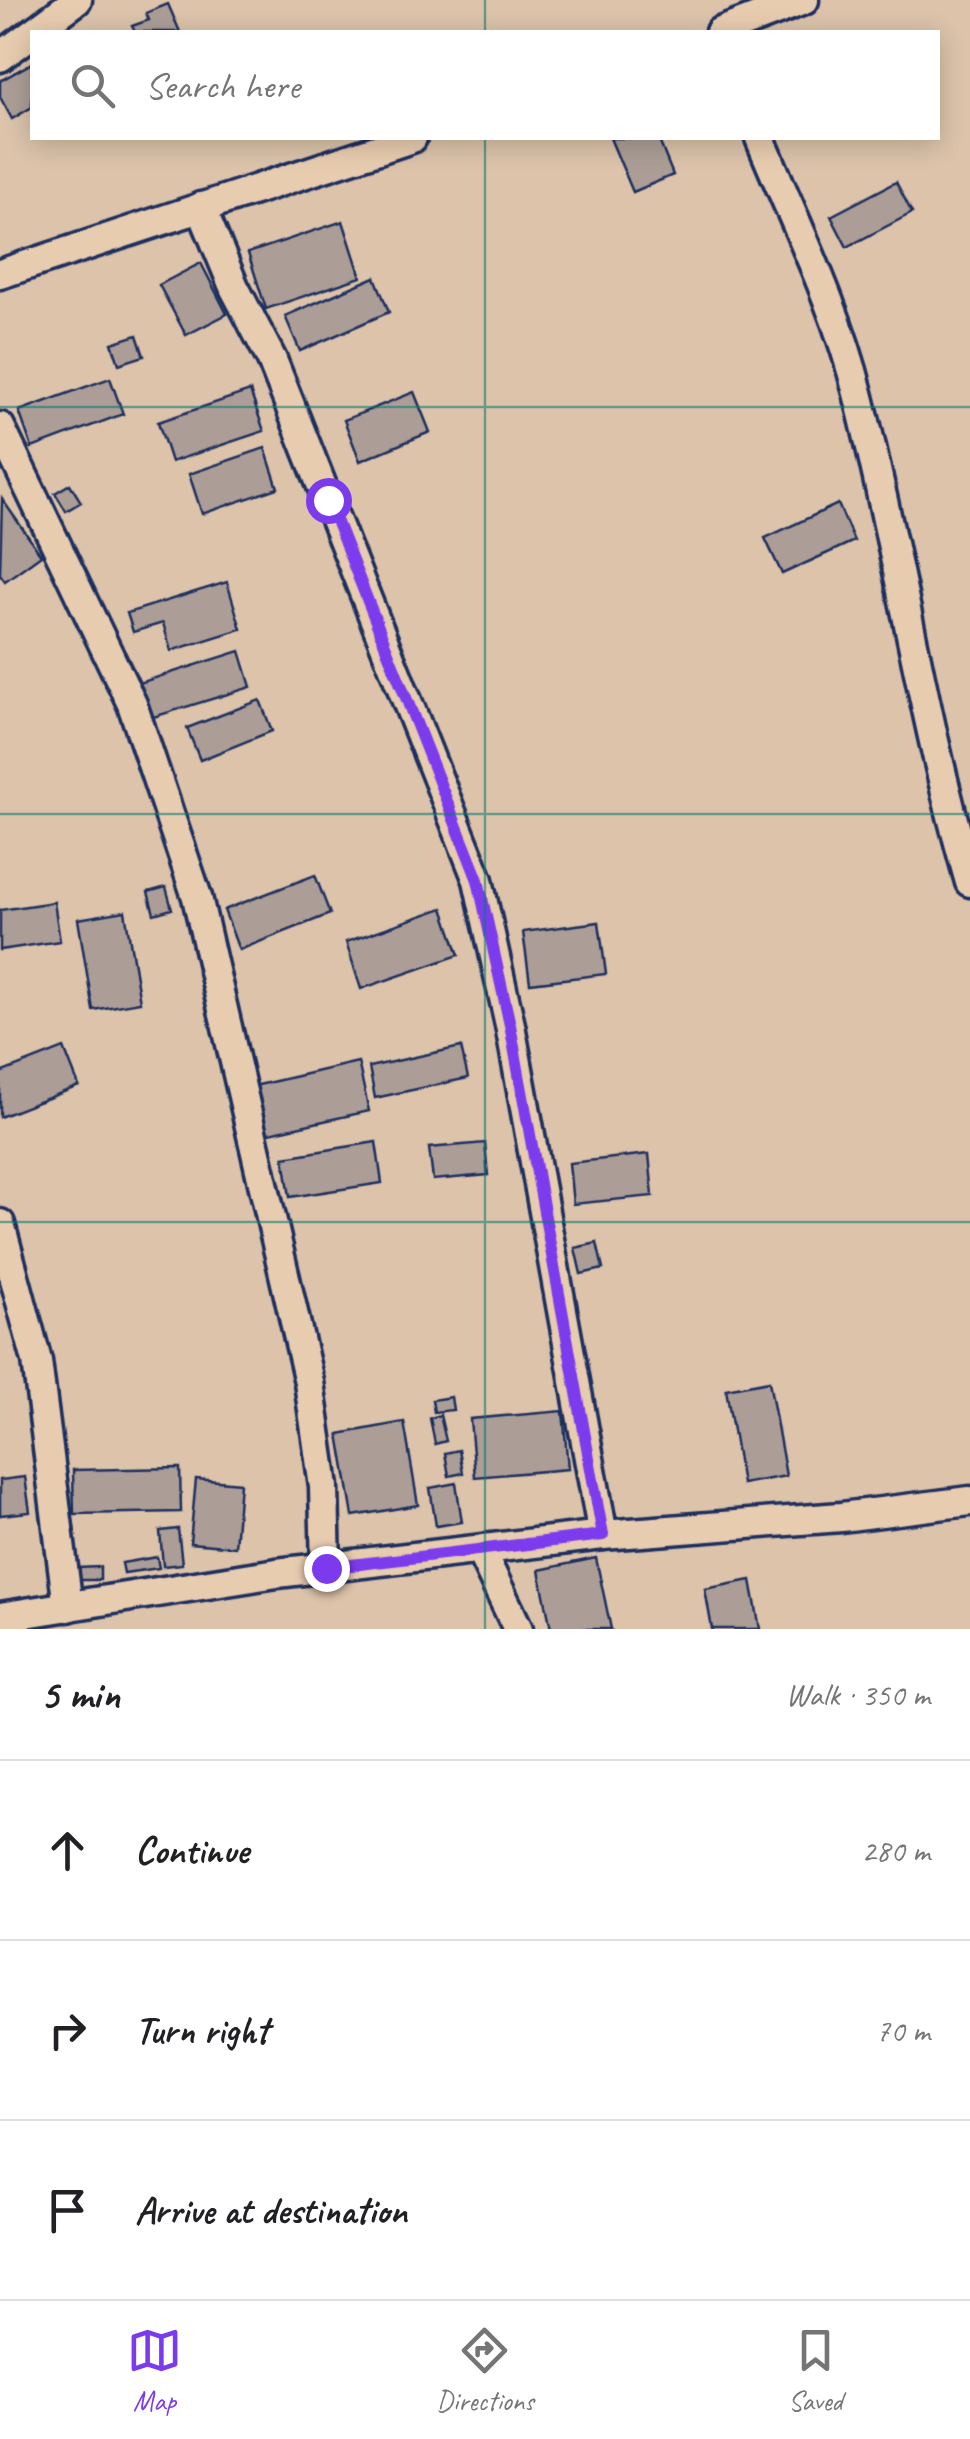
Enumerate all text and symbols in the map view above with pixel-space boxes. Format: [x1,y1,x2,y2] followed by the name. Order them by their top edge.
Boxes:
[30,30,940,140] search box
[65,58,120,113] icon: search
[145,62,300,109] text: Search here
[306,478,352,524] route start
[304,1546,350,1592] route end
[40,1668,120,1721] text: 5 min
[786,1674,930,1715] text: Walk · 350 m
[40,1823,95,1878] icon: ahead
[135,1827,249,1874] text: Continue
[861,1830,930,1871] text: 280 m
[40,2003,95,2058] icon: right
[135,2007,269,2054] text: Turn right
[876,2010,930,2051] text: 70 m
[40,2183,95,2238] icon: arrive
[135,2187,407,2234] text: Arrive at destination
[127,2323,182,2418] tab: Map
[436,2323,534,2418] tab: Directions
[788,2323,843,2418] tab: Saved

